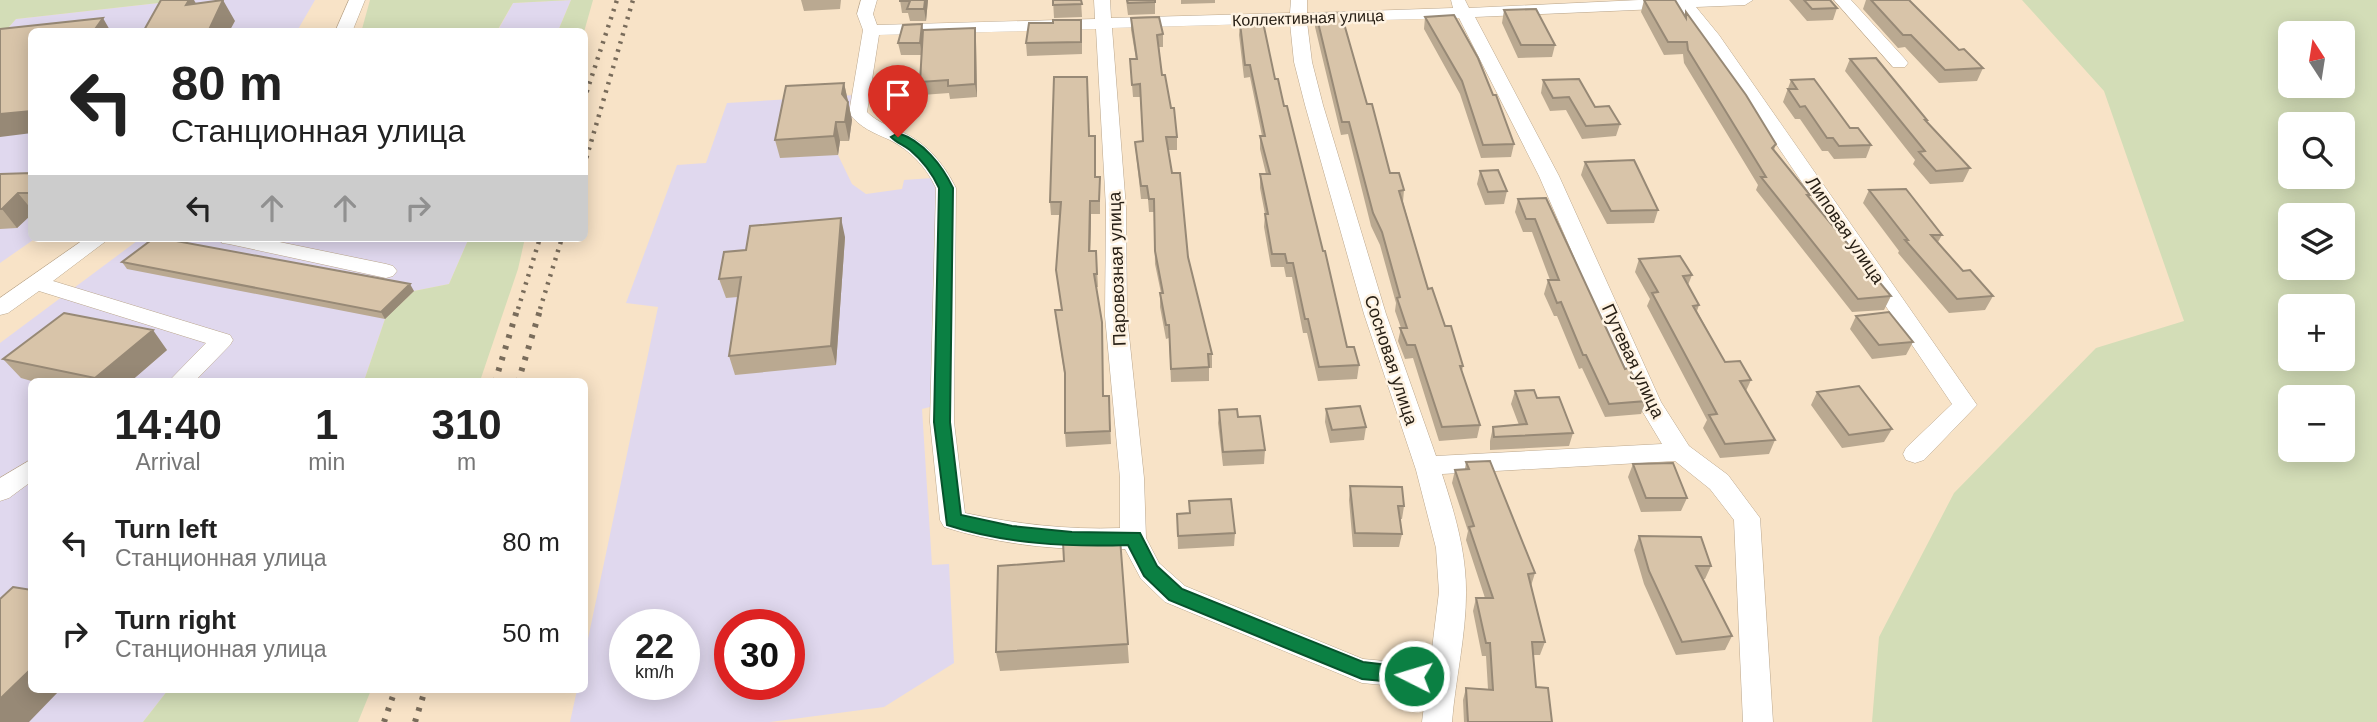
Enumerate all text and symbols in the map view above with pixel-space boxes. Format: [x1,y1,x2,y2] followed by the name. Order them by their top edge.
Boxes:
[1232,7,1384,29] street label: Коллективная улица
[2278,21,2356,98] north arrow
[2278,21,2355,462] map controls
[56,56,147,147] icon: left
[171,56,283,110] text: 80 m
[868,65,928,137] pin
[879,76,917,114] icon: arrive
[2278,112,2355,189] button: search
[171,113,465,149] text: Станционная улица
[1802,172,1889,288] street label: Липовая улица
[180,189,218,227] icon: left
[253,189,291,227] icon: ahead
[326,189,364,227] icon: ahead
[399,189,437,227] icon: right
[1104,190,1130,347] street label: Паровозная улица
[2278,203,2355,280] button: layers
[1361,292,1422,428] street label: Сосновая улица
[2278,294,2355,371] button: +
[1598,301,1669,422] street label: Путевая улица
[2278,385,2355,462] button: −
[114,401,222,448] text: 14:40
[315,401,338,448] text: 1
[432,401,502,448] text: 310
[135,449,201,475] text: Arrival
[308,449,345,475] text: min
[457,449,476,475] text: m
[115,514,217,544] text: Turn left
[56,524,94,562] icon: left
[502,527,560,557] text: 80 m
[115,545,326,571] text: Станционная улица
[115,605,236,635] text: Turn right
[714,609,805,700] speed limit sign: 30
[56,615,94,653] icon: right
[502,618,560,648] text: 50 m
[635,626,674,665] text: 22
[115,636,326,662] text: Станционная улица
[1377,639,1451,713] position arrow
[635,662,674,682] text: km/h

